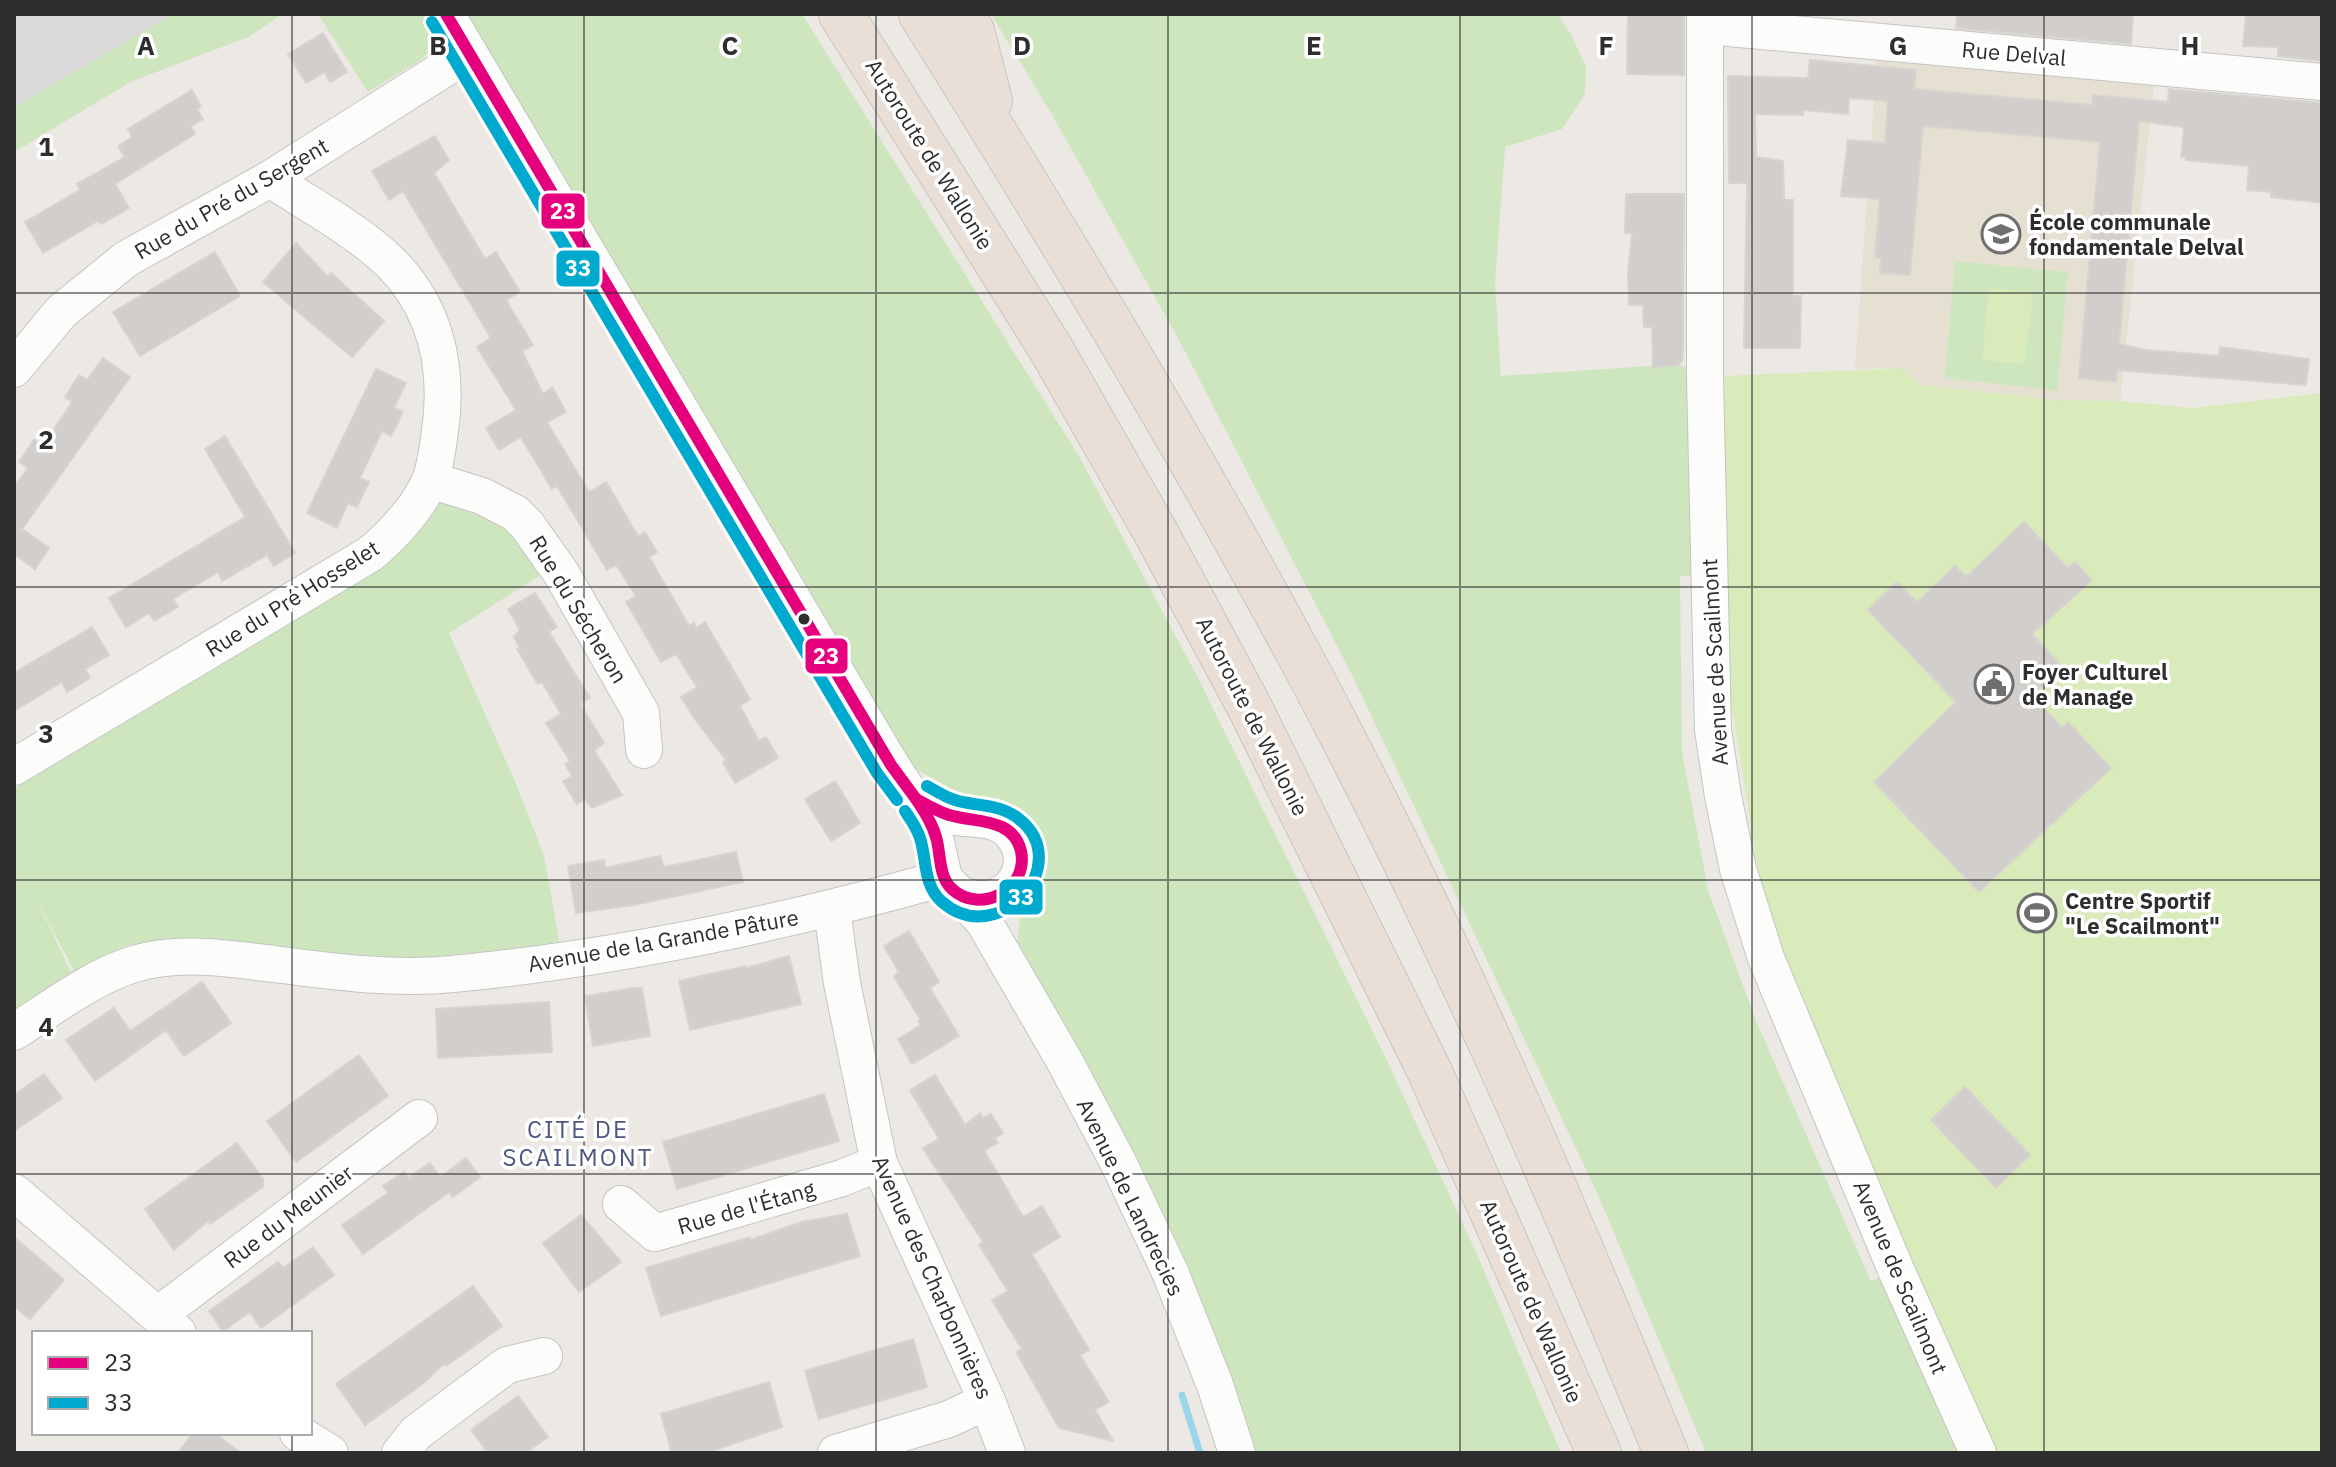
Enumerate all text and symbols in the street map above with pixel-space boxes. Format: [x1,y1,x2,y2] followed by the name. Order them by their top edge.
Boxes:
[137,28,155,62] text: A
[429,28,447,62] text: B
[722,28,739,62] text: C
[1013,28,1031,62] text: D
[1306,28,1322,62] text: E
[1598,28,1614,62] text: F
[1889,28,1907,62] text: G
[2181,28,2199,62] text: H
[1961,34,2067,72] street label: Rue Delval
[860,53,1000,255] street label: Autoroute de Wallonie
[38,129,54,163] text: 1
[129,131,333,265] street label: Rue du Pré du Sergent
[540,192,586,230] line badge: 23
[550,196,576,225] text: 23
[2029,207,2244,261] place label: École communale fondamentale Delval
[1980,213,2022,255] school or university icon: École communale fondamentale Delval
[555,249,601,288] line badge: 33
[565,253,591,282] text: 33
[38,422,54,456] text: 2
[523,530,635,688] street label: Rue du Sécheron
[200,533,384,663] street label: Rue du Pré Hosselet
[1694,558,1734,766] street label: Avenue de Scailmont
[796,611,812,627] unlabelled marker
[1190,612,1316,820] street label: Autoroute de Wallonie
[804,637,849,675] line badge: 23
[813,641,839,670] text: 23
[2022,657,2168,711] place label: Foyer Culturel de Manage
[1973,663,2015,705] public building icon: Foyer Culturel de Manage
[38,716,54,750] text: 3
[998,878,1044,916] line badge: 33
[1008,882,1034,911] text: 33
[2065,886,2220,940] place label: Centre Sportif "Le Scailmont"
[2016,892,2058,934] sports icon: Centre Sportif "Le Scailmont"
[525,902,801,978] street label: Avenue de la Grande Pâture
[38,1009,54,1043] text: 4
[1071,1094,1191,1300] street label: Avenue de Landrecies
[502,1113,654,1173] district label: CITÉ DE SCAILMONT
[866,1151,1000,1403] street label: Avenue des Charbonnières
[217,1158,359,1274] street label: Rue du Meunier
[674,1173,818,1240] street label: Rue de l'Étang
[1847,1176,1955,1378] street label: Avenue de Scailmont
[1474,1195,1590,1407] street label: Autoroute de Wallonie
[32,1331,312,1435] legend
[104,1346,133,1378] text: 23
[104,1386,133,1418] text: 33

